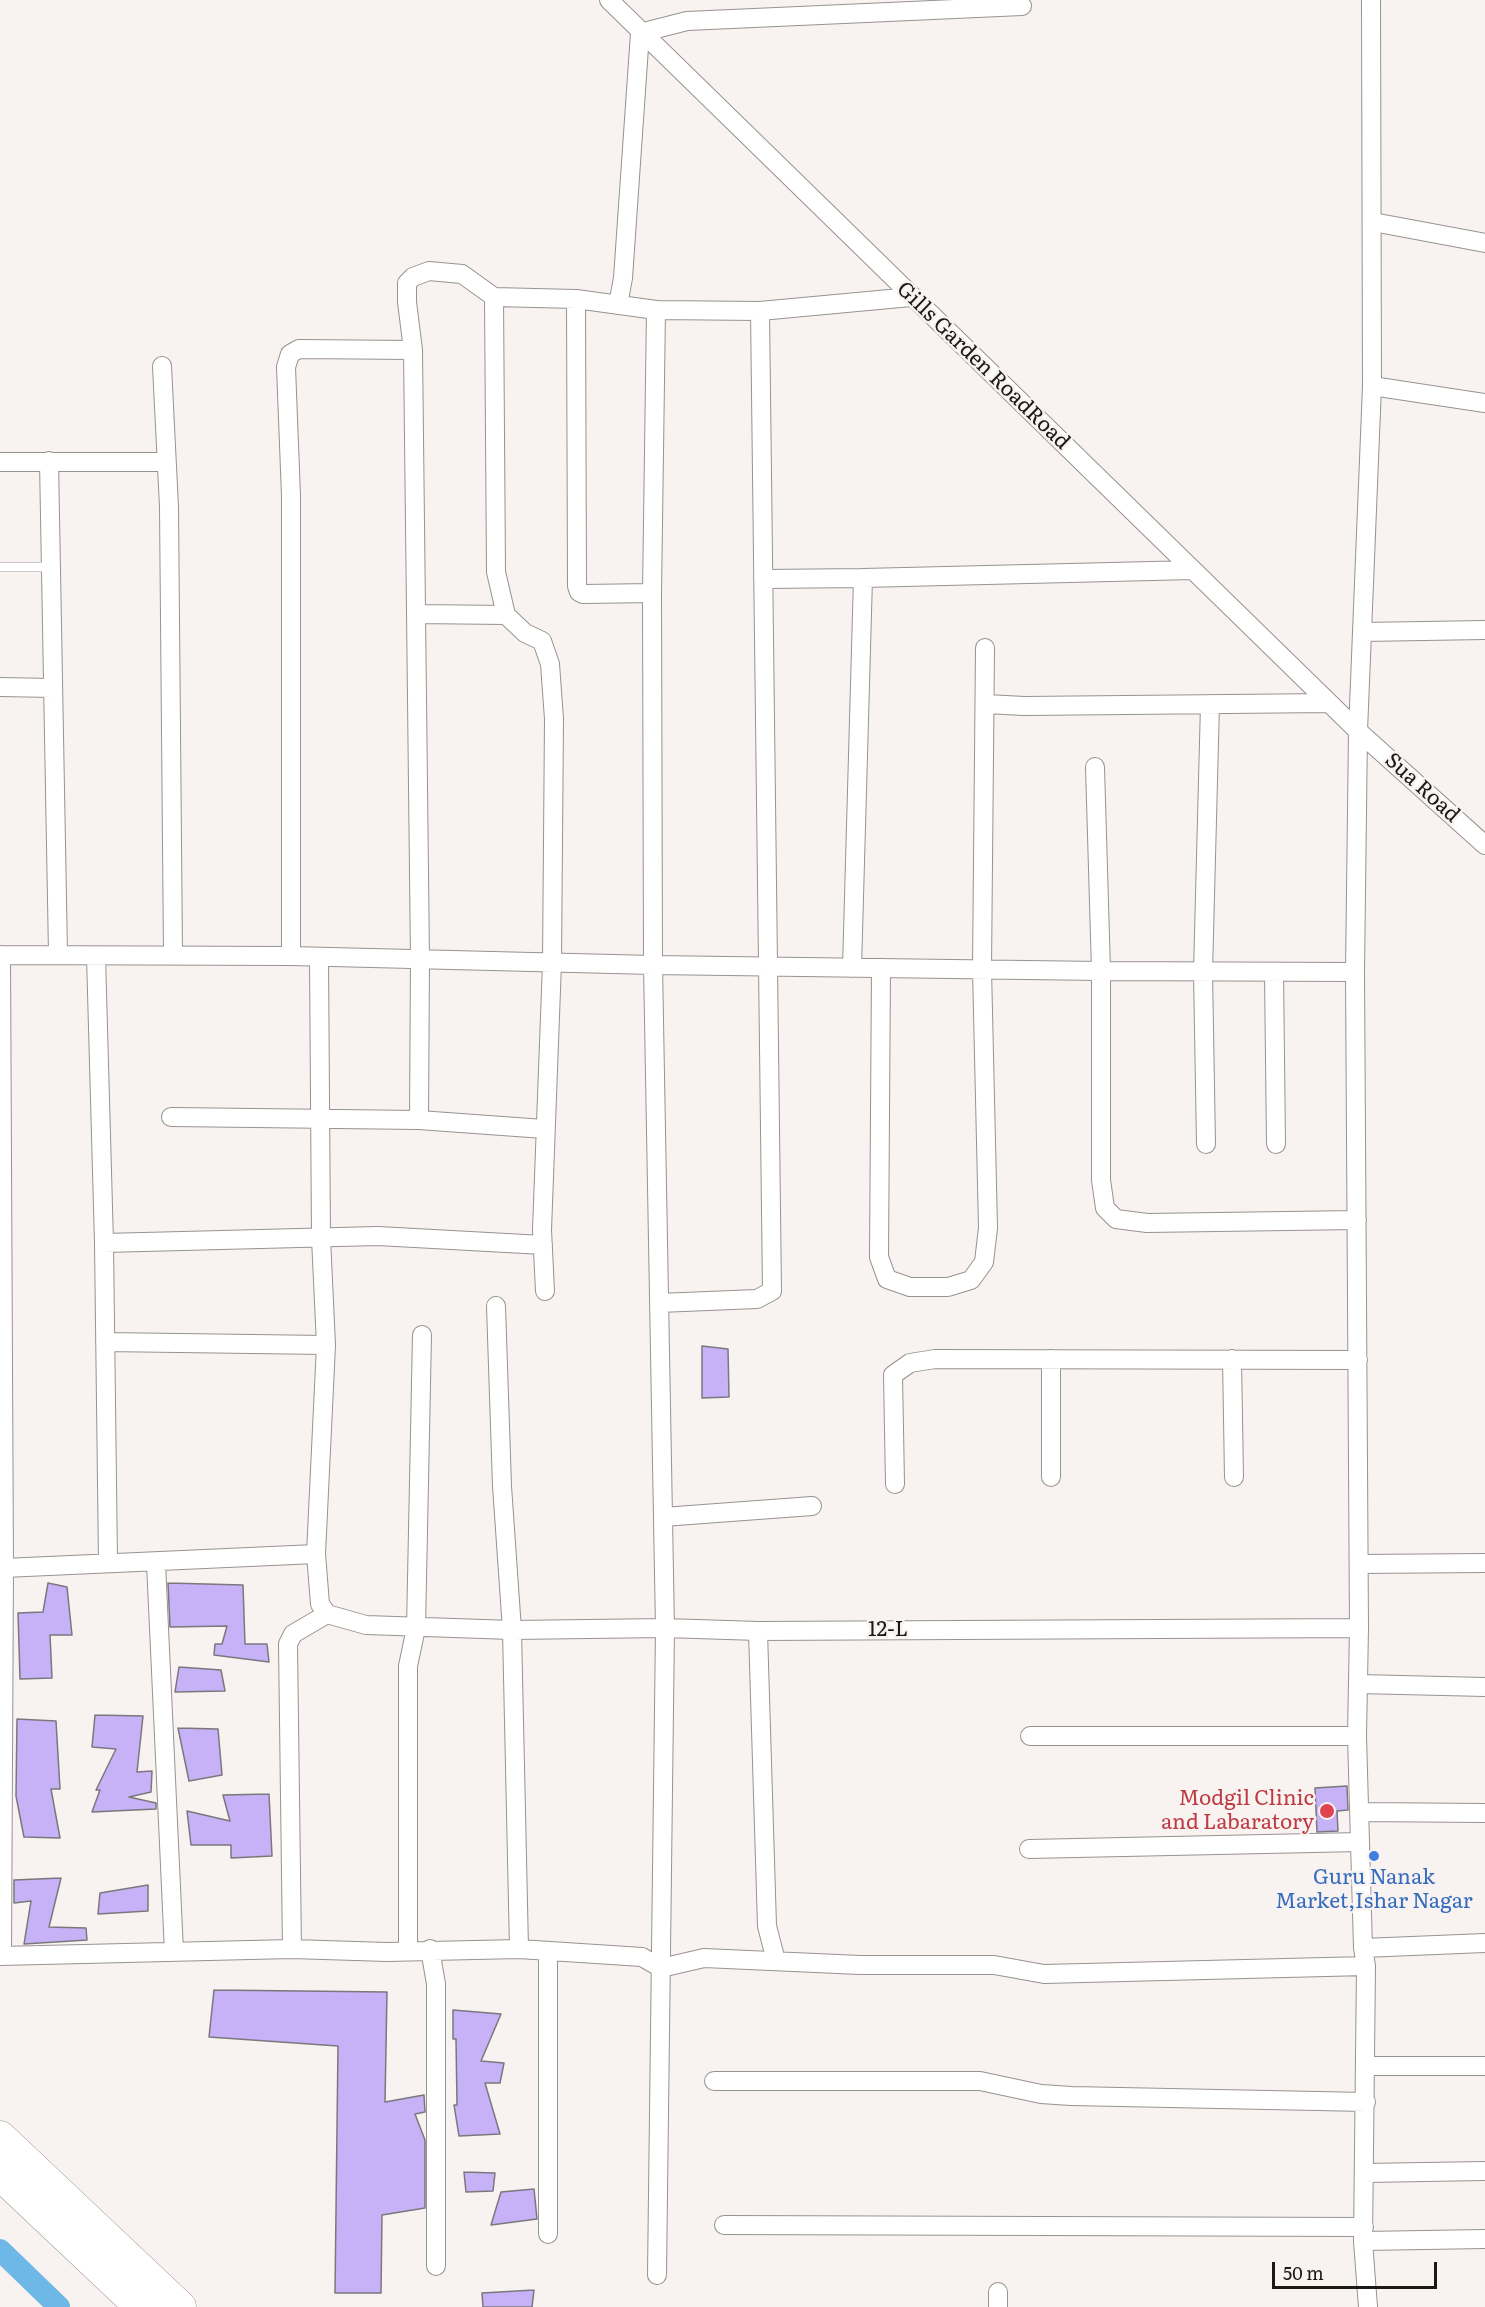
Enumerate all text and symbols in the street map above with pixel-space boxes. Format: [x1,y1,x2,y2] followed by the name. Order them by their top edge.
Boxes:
[891,277,1075,455] street label: Gills Garden RoadRoad
[1379,748,1465,828] street label: Sua Road
[868,1617,908,1643] street label: 12-L
[1161,1786,1314,1836] place label: Modgil Clinic and Labaratory
[1318,1802,1336,1820] marker: Modgil Clinic and Labaratory
[1367,1849,1381,1863] marker: Guru Nanak Market,Ishar Nagar
[1275,1865,1473,1915] place label: Guru Nanak Market,Ishar Nagar
[1275,2250,1440,2288] scale bar
[1283,2259,1324,2286] text: 50 m

